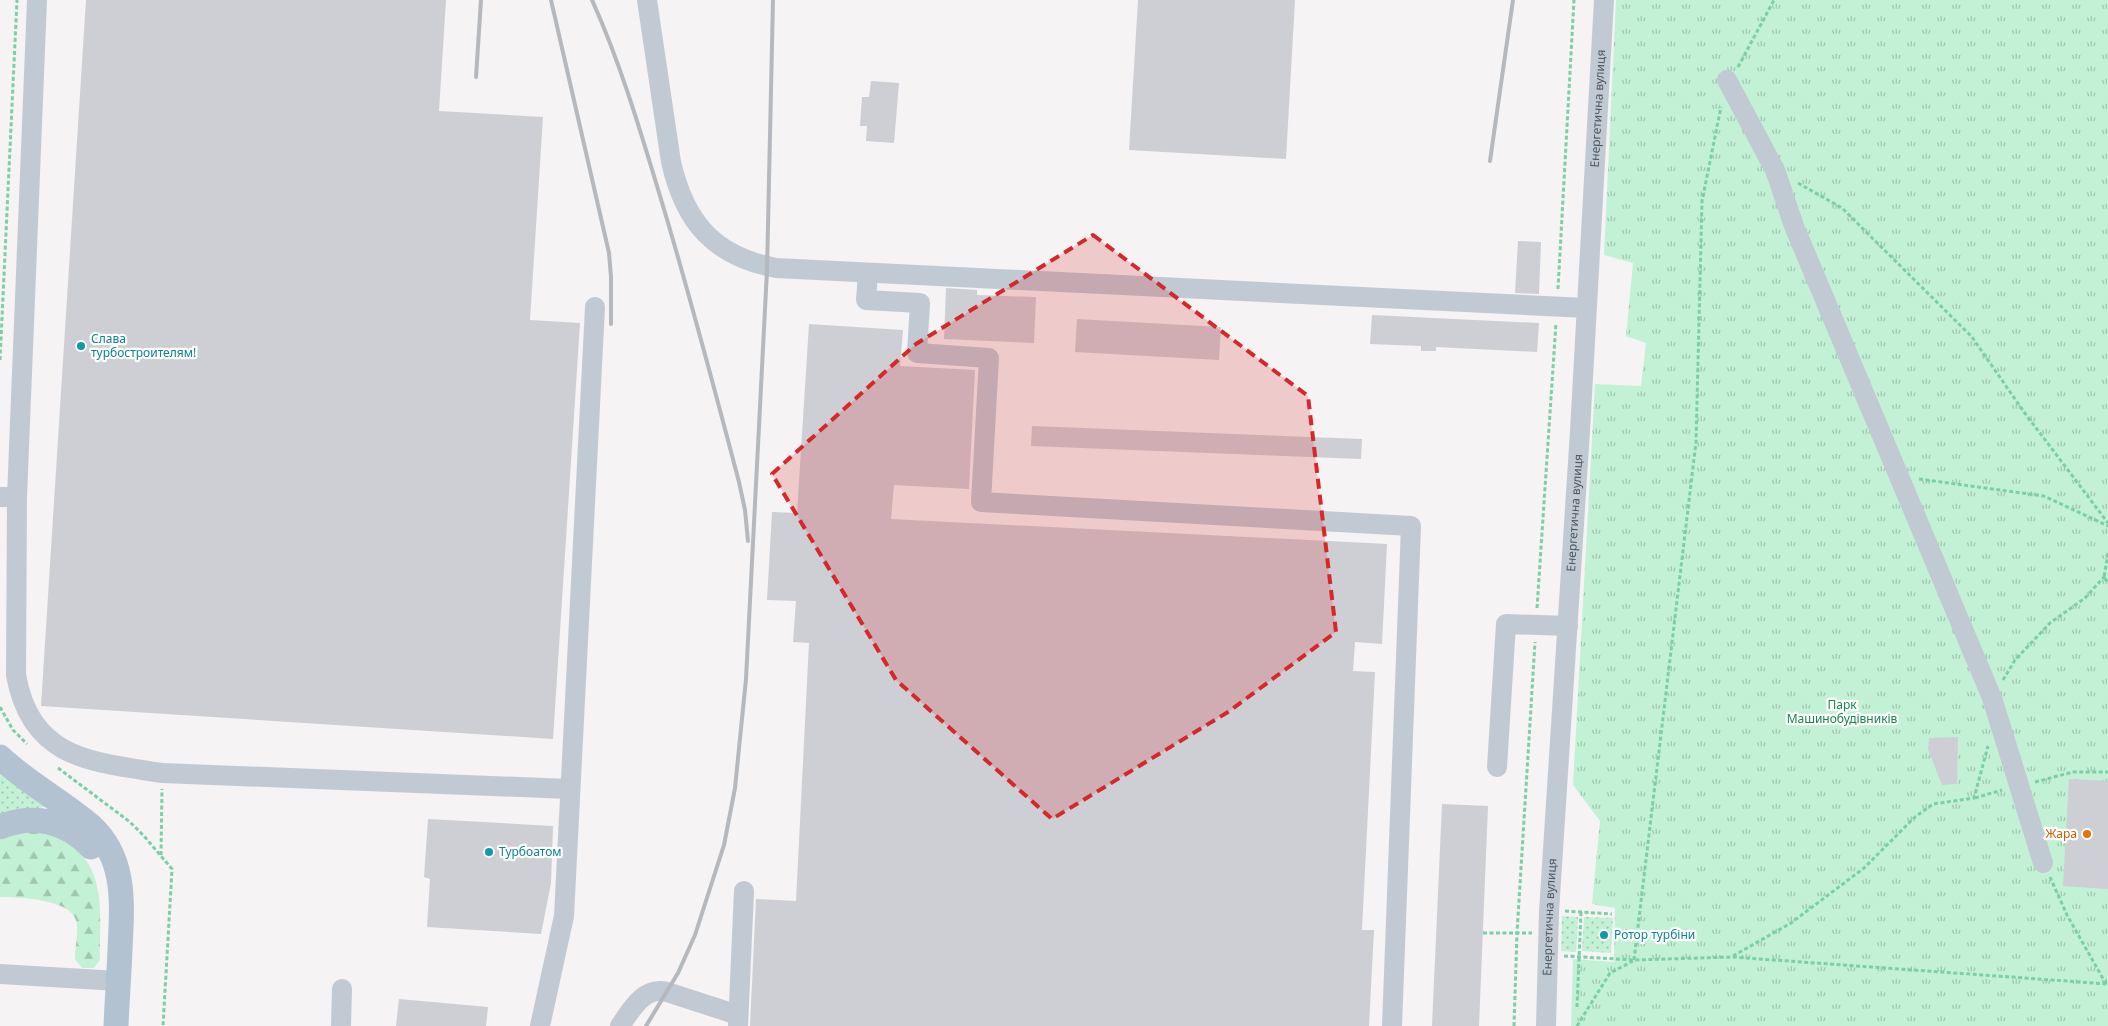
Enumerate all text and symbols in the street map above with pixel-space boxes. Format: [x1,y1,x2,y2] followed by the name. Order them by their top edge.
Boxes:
[1586,49,1609,168] street label: Енергетична вулиця
[91,330,196,361] place label: Слава турбостроителям!
[75,340,87,352] marker: Слава турбостроителям!
[1562,453,1586,572] street label: Енергетична вулиця
[1787,696,1898,727] park label: Парк Машинобудівників
[2046,825,2077,842] place label: Жара
[2081,828,2093,840] marker: Жара
[499,843,562,860] place label: Турбоатом
[483,846,495,858] marker: Турбоатом
[1538,858,1560,976] street label: Енергетична вулиця
[1614,926,1695,943] place label: Ротор турбіни
[1598,929,1610,941] marker: Ротор турбіни

